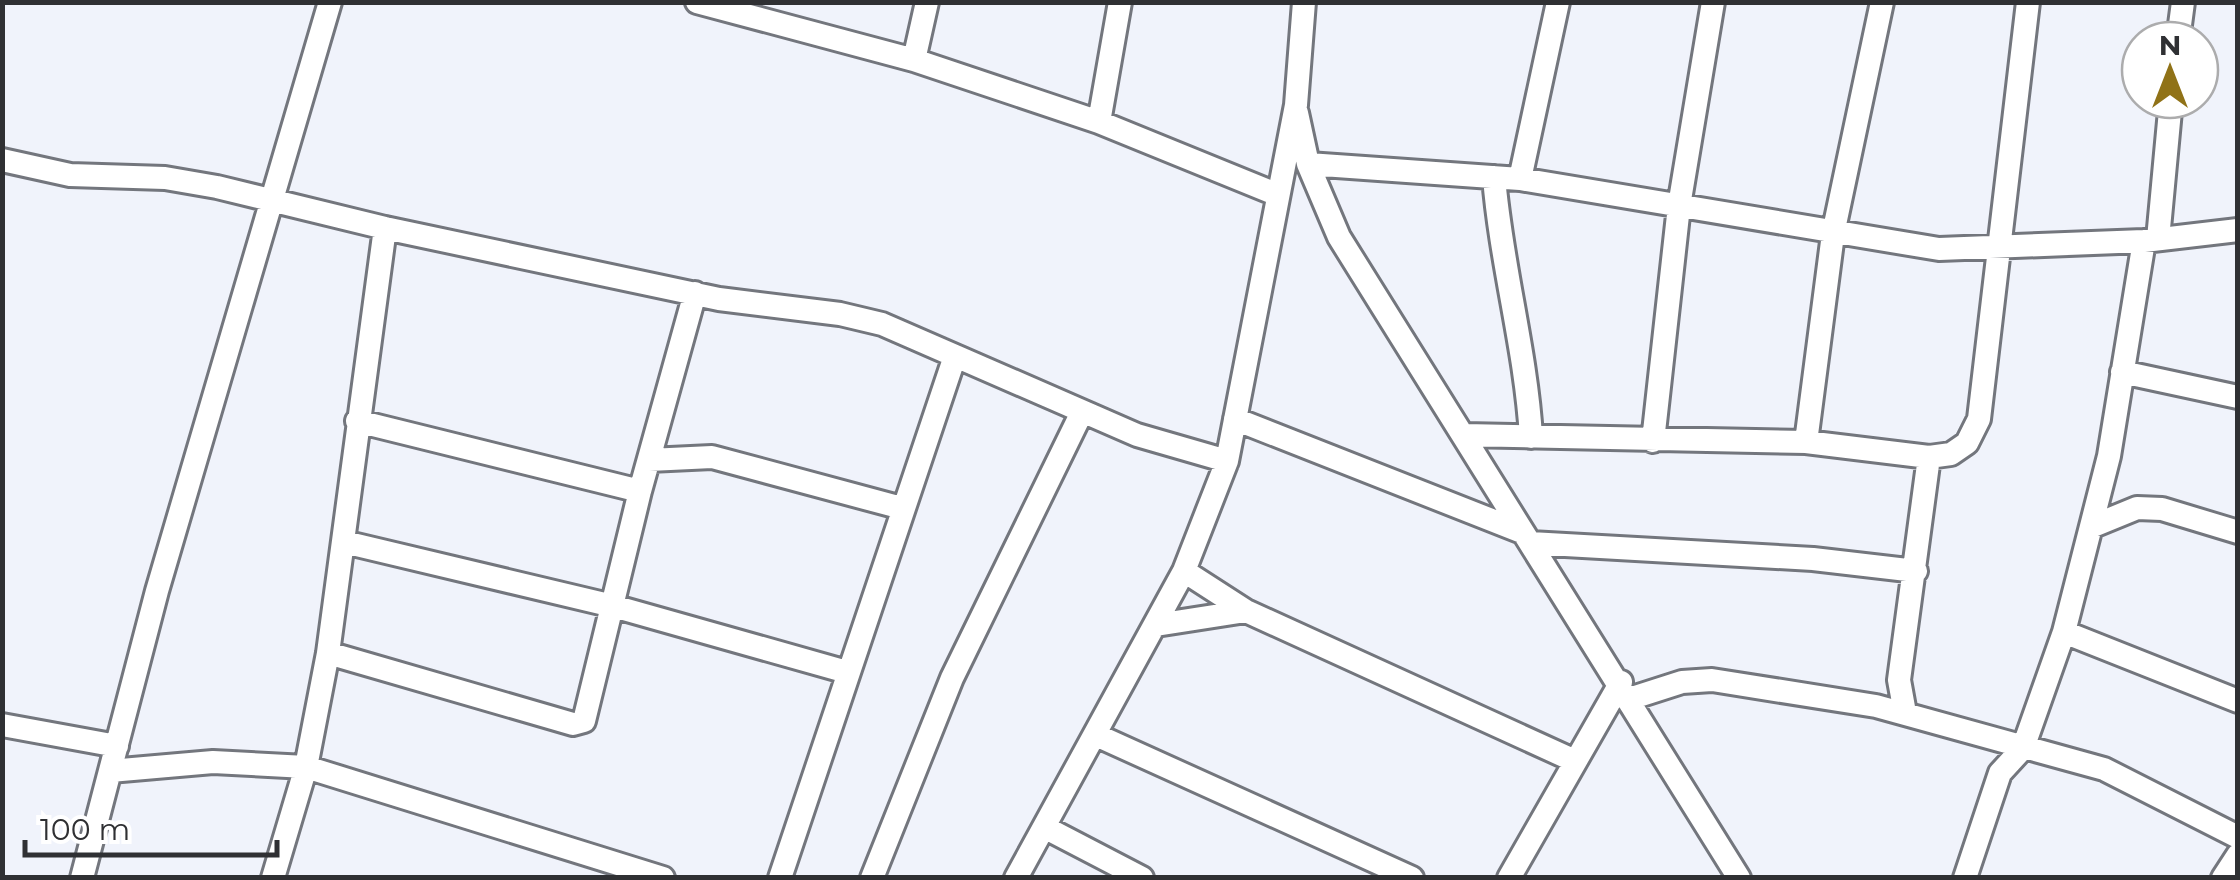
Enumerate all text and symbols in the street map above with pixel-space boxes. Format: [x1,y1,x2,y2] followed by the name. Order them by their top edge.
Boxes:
[2120,20,2220,120] north arrow
[2159,28,2181,62] text: N
[25,795,278,857] scale bar
[40,811,130,848] text: 100 m

